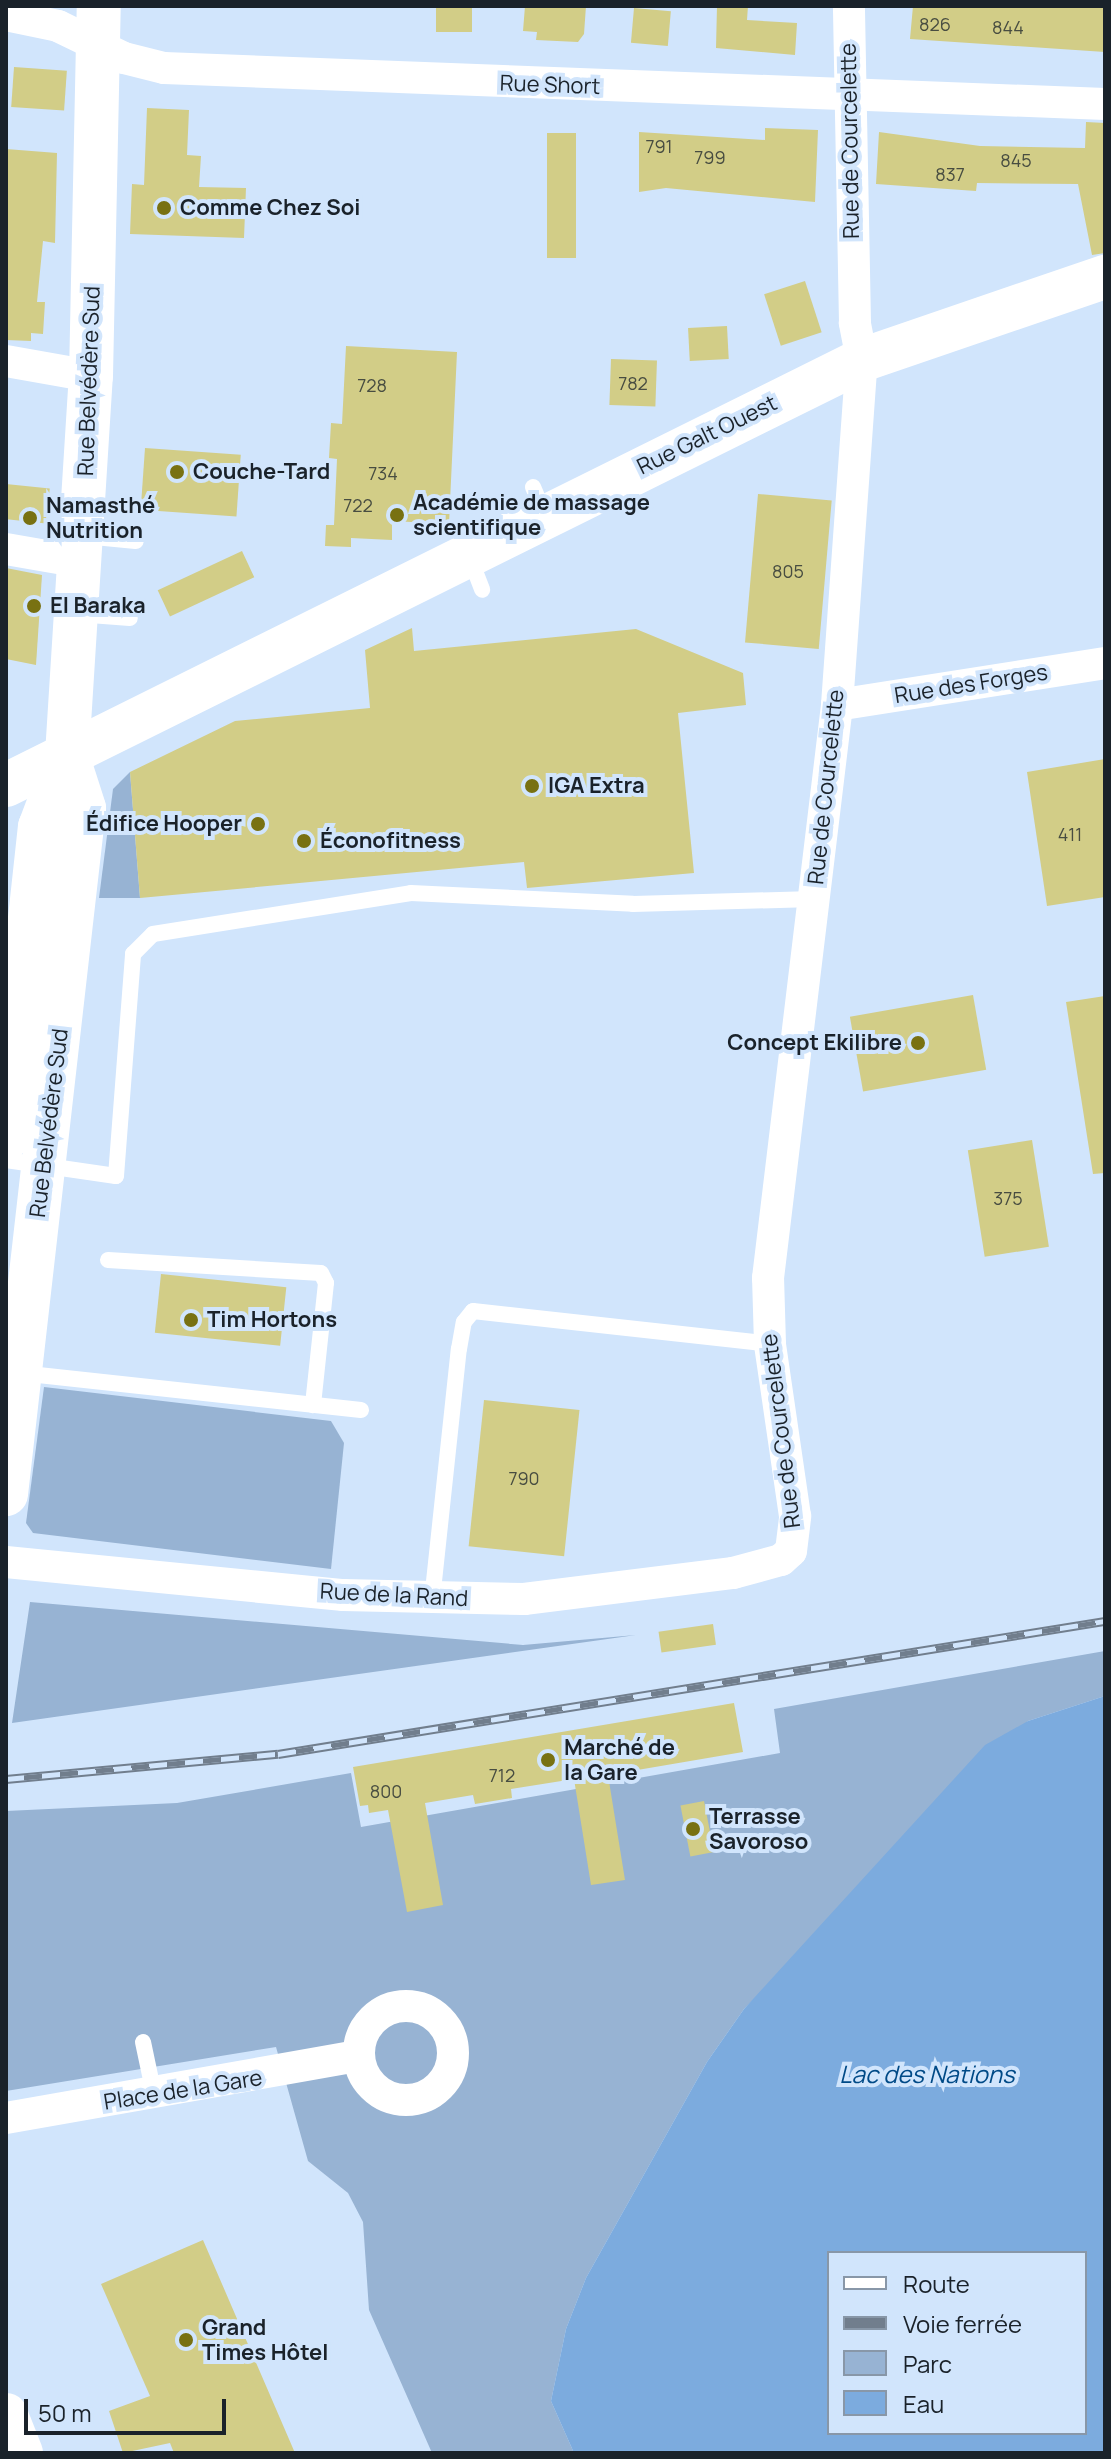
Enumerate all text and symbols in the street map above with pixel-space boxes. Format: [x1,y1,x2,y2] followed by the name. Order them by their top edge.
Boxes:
[919,13,951,35] house number: 826
[992,16,1024,38] house number: 844
[835,43,865,239] street label: Rue de Courcelette
[499,70,601,100] street label: Rue Short
[645,135,673,157] house number: 791
[694,146,726,168] house number: 799
[1000,149,1032,171] house number: 845
[935,163,965,185] house number: 837
[180,195,360,221] place label: Comme Chez Soi
[155,199,173,217] marker: Comme Chez Soi
[72,285,106,477] street label: Rue Belvédère Sud
[618,372,648,394] house number: 782
[357,374,387,396] house number: 728
[633,390,781,480] street label: Rue Galt Ouest
[193,459,330,485] place label: Couche-Tard
[368,462,398,484] house number: 734
[168,463,186,481] marker: Couche-Tard
[413,489,650,540] place label: Académie de massage scientifique
[46,492,155,544] place label: Namasthé Nutrition
[343,494,373,516] house number: 722
[388,506,406,524] marker: Académie de massage scientifique
[21,509,39,527] marker: Namasthé Nutrition
[772,560,804,582] house number: 805
[50,593,146,619] place label: El Baraka
[25,597,43,615] marker: El Baraka
[893,659,1049,709] street label: Rue des Forges
[803,688,849,886] street label: Rue de Courcelette
[548,773,645,799] place label: IGA Extra
[523,777,541,795] marker: IGA Extra
[86,811,242,837] place label: Édifice Hooper
[249,815,267,833] marker: Édifice Hooper
[1058,823,1082,845] house number: 411
[320,828,461,854] place label: Éconofitness
[295,832,313,850] marker: Éconofitness
[24,1027,74,1219] street label: Rue Belvédère Sud
[727,1030,902,1056] place label: Concept Ekilibre
[909,1034,927,1052] marker: Concept Ekilibre
[993,1187,1023,1209] house number: 375
[207,1307,337,1333] place label: Tim Hortons
[182,1311,200,1329] marker: Tim Hortons
[756,1332,806,1530] street label: Rue de Courcelette
[508,1467,540,1489] house number: 790
[319,1578,469,1612] street label: Rue de la Rand
[564,1734,675,1786] place label: Marché de la Gare
[539,1751,557,1769] marker: Marché de la Gare
[489,1764,515,1786] house number: 712
[370,1780,402,1802] house number: 800
[709,1803,808,1854] place label: Terrasse Savoroso
[684,1820,702,1838] marker: Terrasse Savoroso
[839,2060,1015,2088] water label: Lac des Nations
[102,2064,264,2116] street label: Place de la Gare
[827,2251,1087,2435] legend
[903,2267,970,2300] text: Route
[903,2307,1022,2340] text: Voie ferrée
[202,2314,328,2366] place label: Grand Times Hôtel
[177,2331,195,2349] marker: Grand Times Hôtel
[903,2347,952,2380] text: Parc
[28,2383,230,2433] scale bar
[903,2387,944,2420] text: Eau
[38,2396,92,2429] text: 50 m

